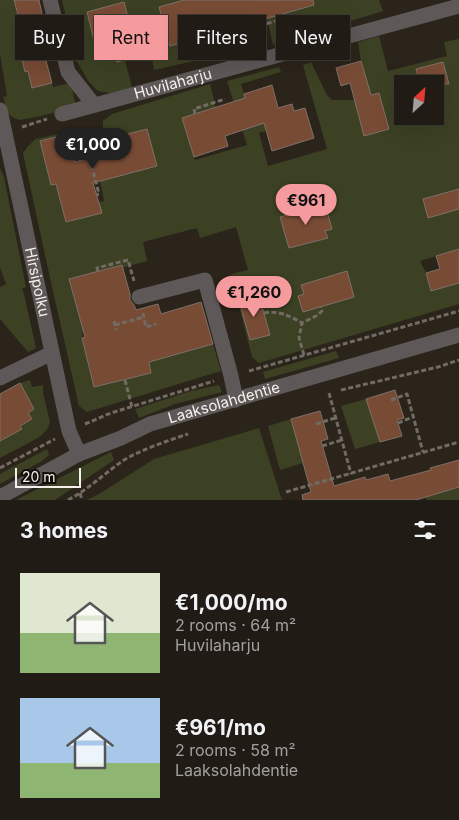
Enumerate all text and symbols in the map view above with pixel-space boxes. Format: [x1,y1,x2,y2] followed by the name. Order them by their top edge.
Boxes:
[15,15,84,60] chip: Buy
[94,15,168,60] chip: Rent
[178,15,266,60] chip: Filters
[276,15,350,60] chip: New
[132,64,214,103] street label: Huvilaharju
[394,75,444,125] north arrow
[394,75,444,125] map controls
[52,128,134,170] pin: €1,000
[65,134,121,154] text: €1,000
[276,184,336,226] pin: €961
[287,190,325,210] text: €961
[21,245,54,319] street label: Hirsipolku
[213,276,295,318] pin: €1,260
[227,282,281,302] text: €1,260
[166,377,282,427] street label: Laaksolahdentie
[15,465,81,488] scale bar
[22,468,56,485] text: 20 m
[411,516,439,544] icon: filters
[20,518,108,543] text: 3 homes
[175,590,288,615] text: €1,000/mo
[60,593,120,653] icon: home
[175,615,296,635] text: 2 rooms · 64 m²
[175,635,260,655] text: Huvilaharju
[175,715,266,740] text: €961/mo
[60,718,120,778] icon: home
[175,740,295,760] text: 2 rooms · 58 m²
[175,760,298,780] text: Laaksolahdentie

